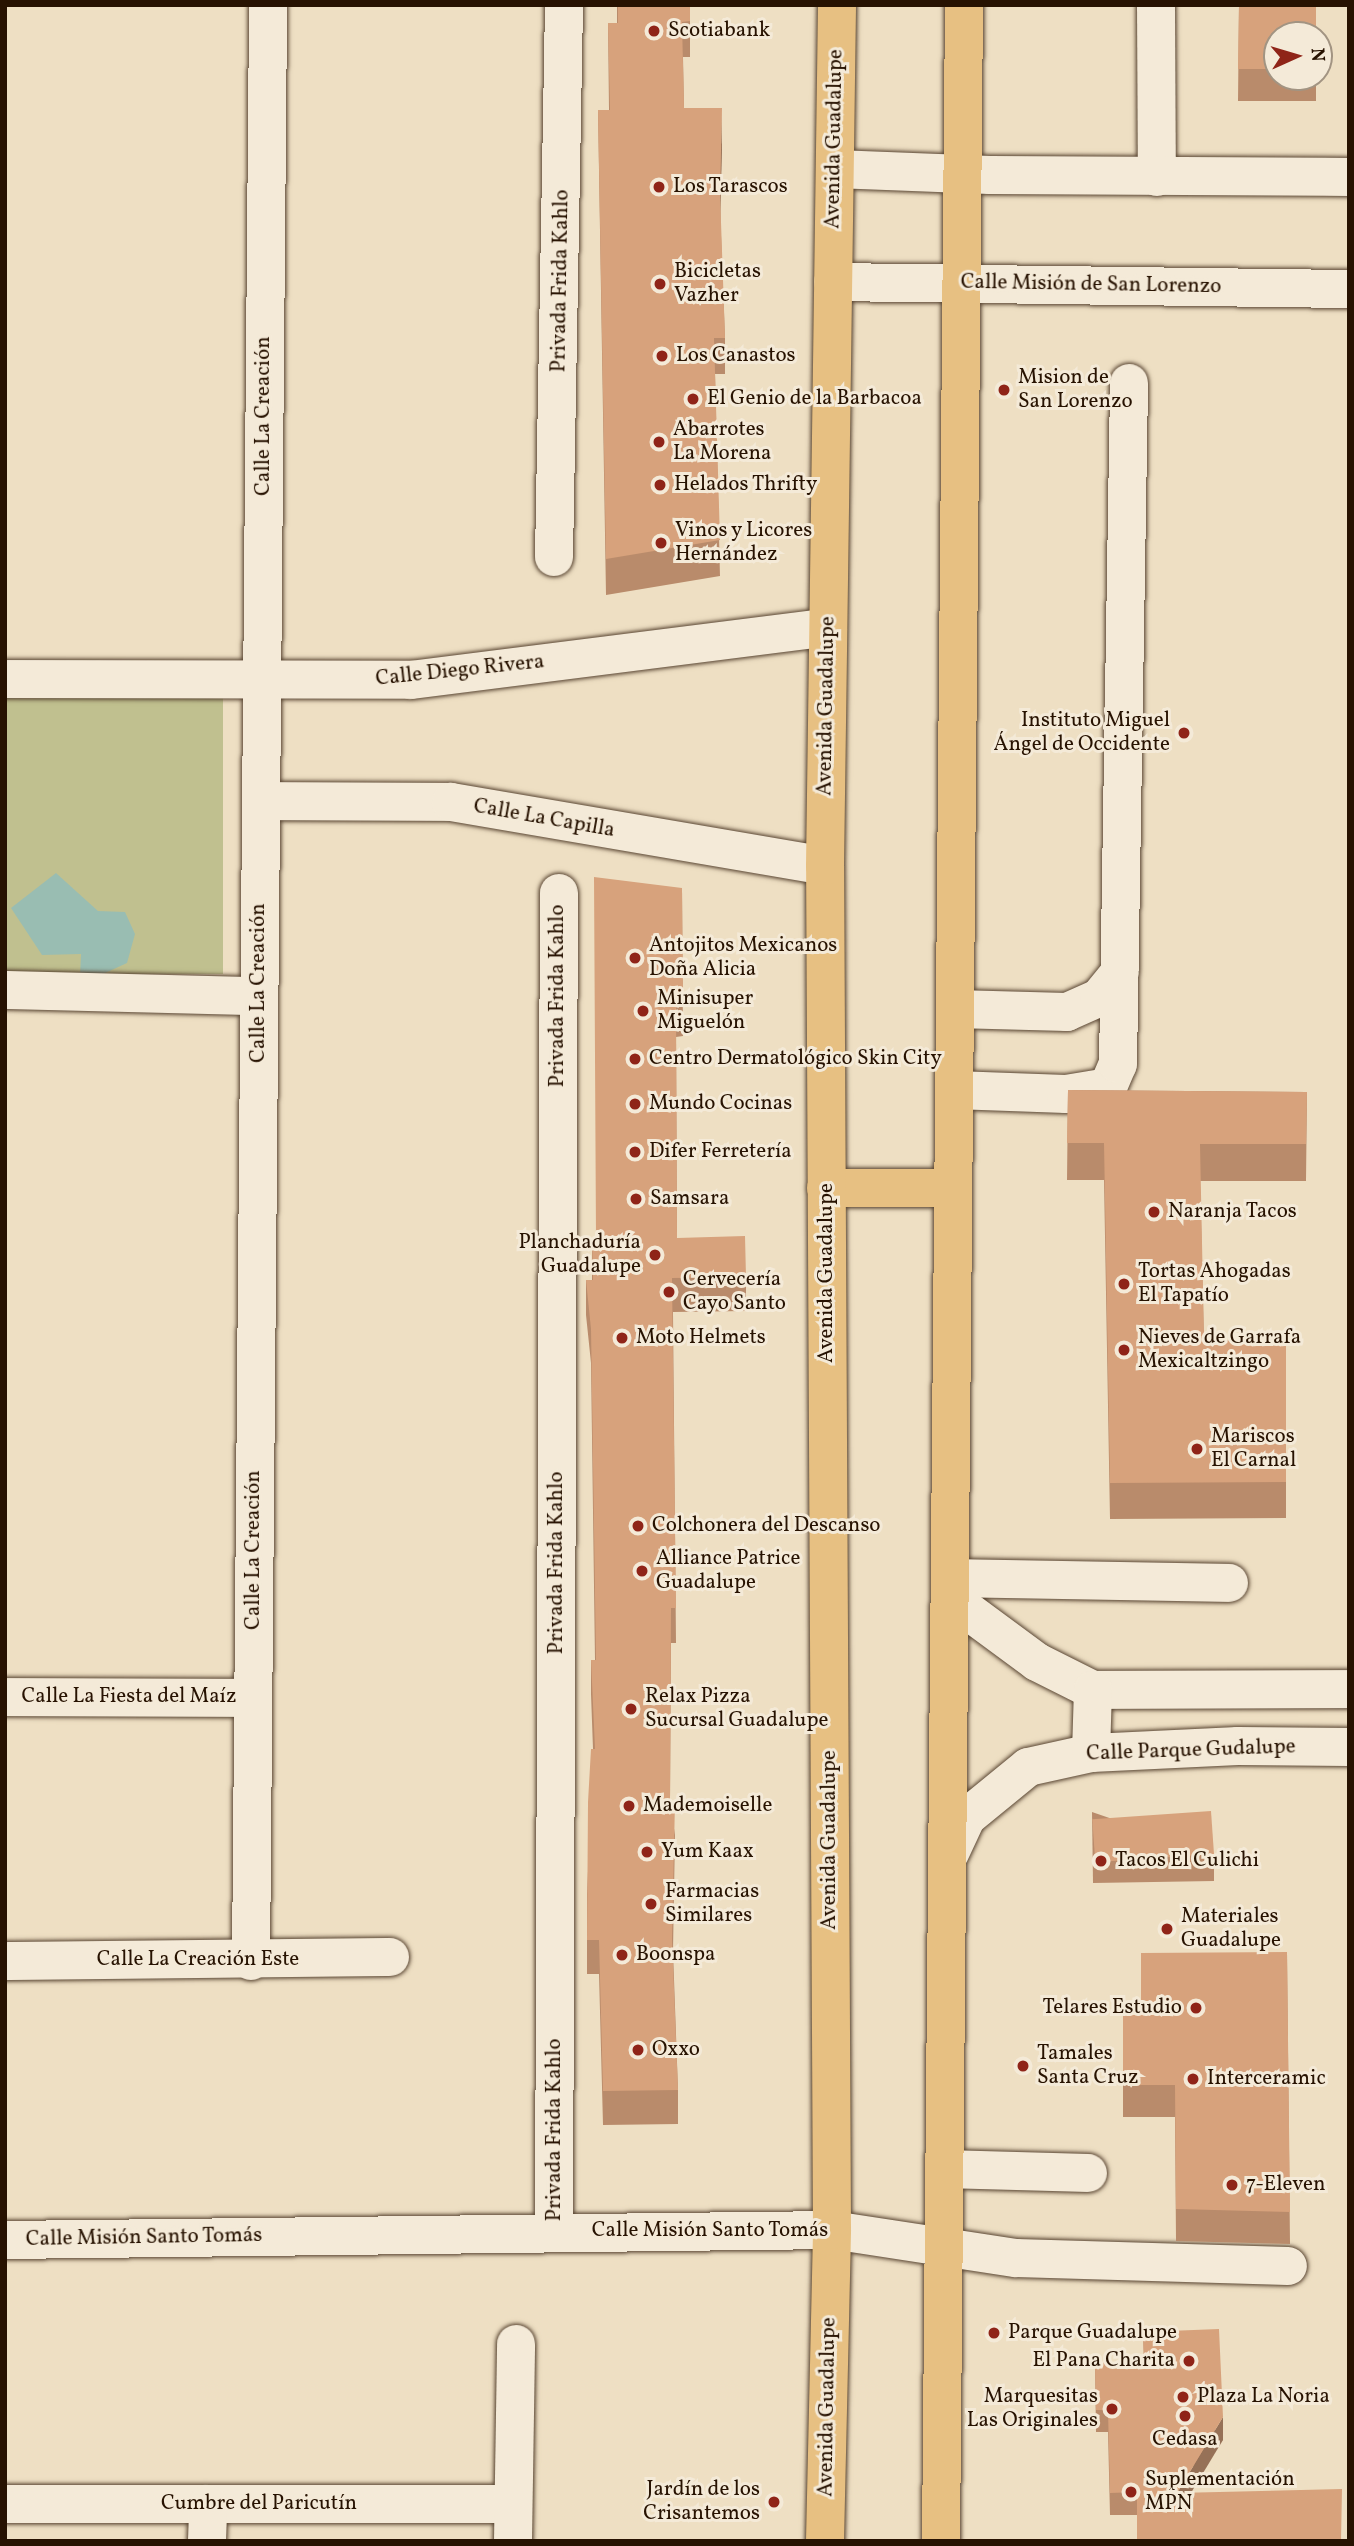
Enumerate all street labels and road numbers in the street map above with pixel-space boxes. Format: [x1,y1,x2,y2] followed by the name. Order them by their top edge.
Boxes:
[821,49,849,229] street label: Avenida Guadalupe
[547,189,575,373] street label: Privada Frida Kahlo
[960,270,1222,300] street label: Calle Misión de San Lorenzo
[251,336,277,496] street label: Calle La Creación
[813,616,841,796] street label: Avenida Guadalupe
[374,650,546,692] street label: Calle Diego Rivera
[471,794,617,844] street label: Calle La Capilla
[246,903,272,1063] street label: Calle La Creación
[545,905,571,1087] street label: Privada Frida Kahlo
[814,1183,840,1363] street label: Avenida Guadalupe
[241,1470,267,1630] street label: Calle La Creación
[544,1472,570,1654] street label: Privada Frida Kahlo
[22,1684,236,1710] street label: Calle La Fiesta del Maíz
[1086,1735,1296,1767] street label: Calle Parque Gudalupe
[817,1750,843,1930] street label: Avenida Guadalupe
[97,1947,299,1973] street label: Calle La Creación Este
[542,2039,568,2221] street label: Privada Frida Kahlo
[591,2218,829,2244] street label: Calle Misión Santo Tomás
[25,2223,263,2253] street label: Calle Misión Santo Tomás
[814,2317,842,2497] street label: Avenida Guadalupe
[161,2491,357,2517] street label: Cumbre del Paricutín

